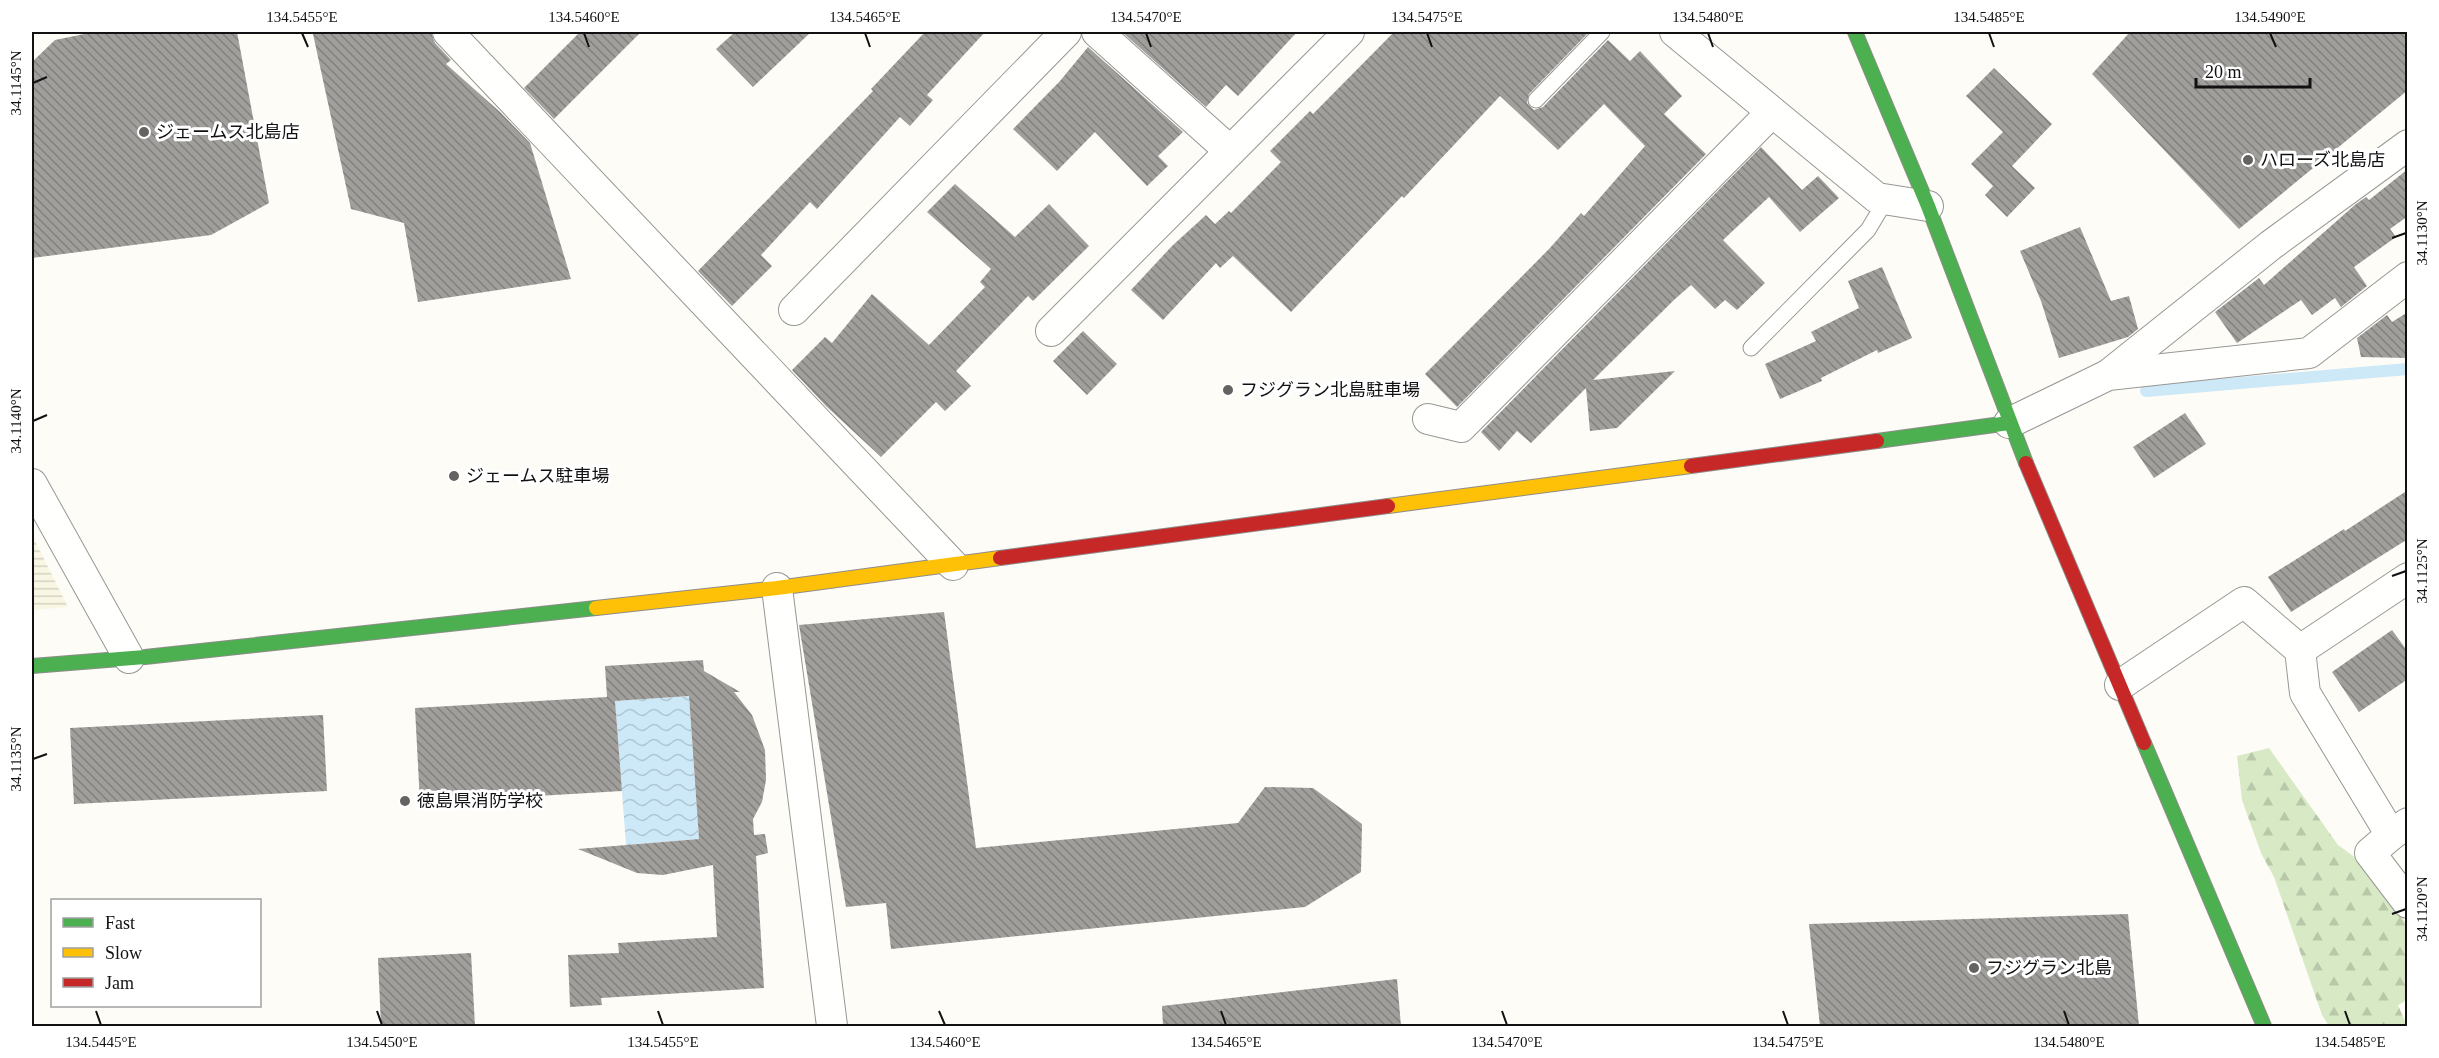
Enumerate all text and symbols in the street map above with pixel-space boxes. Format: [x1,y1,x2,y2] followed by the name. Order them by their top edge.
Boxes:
[266,9,338,25] text: 134.5455°E
[548,9,620,25] text: 134.5460°E
[829,9,901,25] text: 134.5465°E
[1110,9,1182,25] text: 134.5470°E
[1391,9,1463,25] text: 134.5475°E
[1672,9,1744,25] text: 134.5480°E
[1953,9,2025,25] text: 134.5485°E
[2234,9,2306,25] text: 134.5490°E
[8,50,24,116] text: 34.1145°N
[2196,51,2310,89] scale bar
[2205,62,2242,82] text: 20 m
[156,122,299,142] place label: ジェームス北島店
[137,125,151,139] marker: ジェームス北島店
[2260,150,2385,170] place label: ハローズ北島店
[2241,153,2255,167] marker: ハローズ北島店
[2414,200,2430,266] text: 34.1130°N
[1240,380,1420,400] place label: フジグラン北島駐車場
[1221,383,1235,397] marker: フジグラン北島駐車場
[8,388,24,454] text: 34.1140°N
[466,466,609,486] place label: ジェームス駐車場
[447,469,461,483] marker: ジェームス駐車場
[2414,538,2430,604] text: 34.1125°N
[8,726,24,792] text: 34.1135°N
[417,791,543,811] place label: 徳島県消防学校
[398,794,412,808] marker: 徳島県消防学校
[2414,876,2430,942] text: 34.1120°N
[51,899,261,1007] legend
[105,913,135,933] text: Fast
[105,943,142,963] text: Slow
[1986,958,2112,978] place label: フジグラン北島
[1967,961,1981,975] marker: フジグラン北島
[105,973,134,993] text: Jam
[65,1034,137,1050] text: 134.5445°E
[346,1034,418,1050] text: 134.5450°E
[627,1034,699,1050] text: 134.5455°E
[909,1034,981,1050] text: 134.5460°E
[1190,1034,1262,1050] text: 134.5465°E
[1471,1034,1543,1050] text: 134.5470°E
[1752,1034,1824,1050] text: 134.5475°E
[2033,1034,2105,1050] text: 134.5480°E
[2314,1034,2386,1050] text: 134.5485°E

